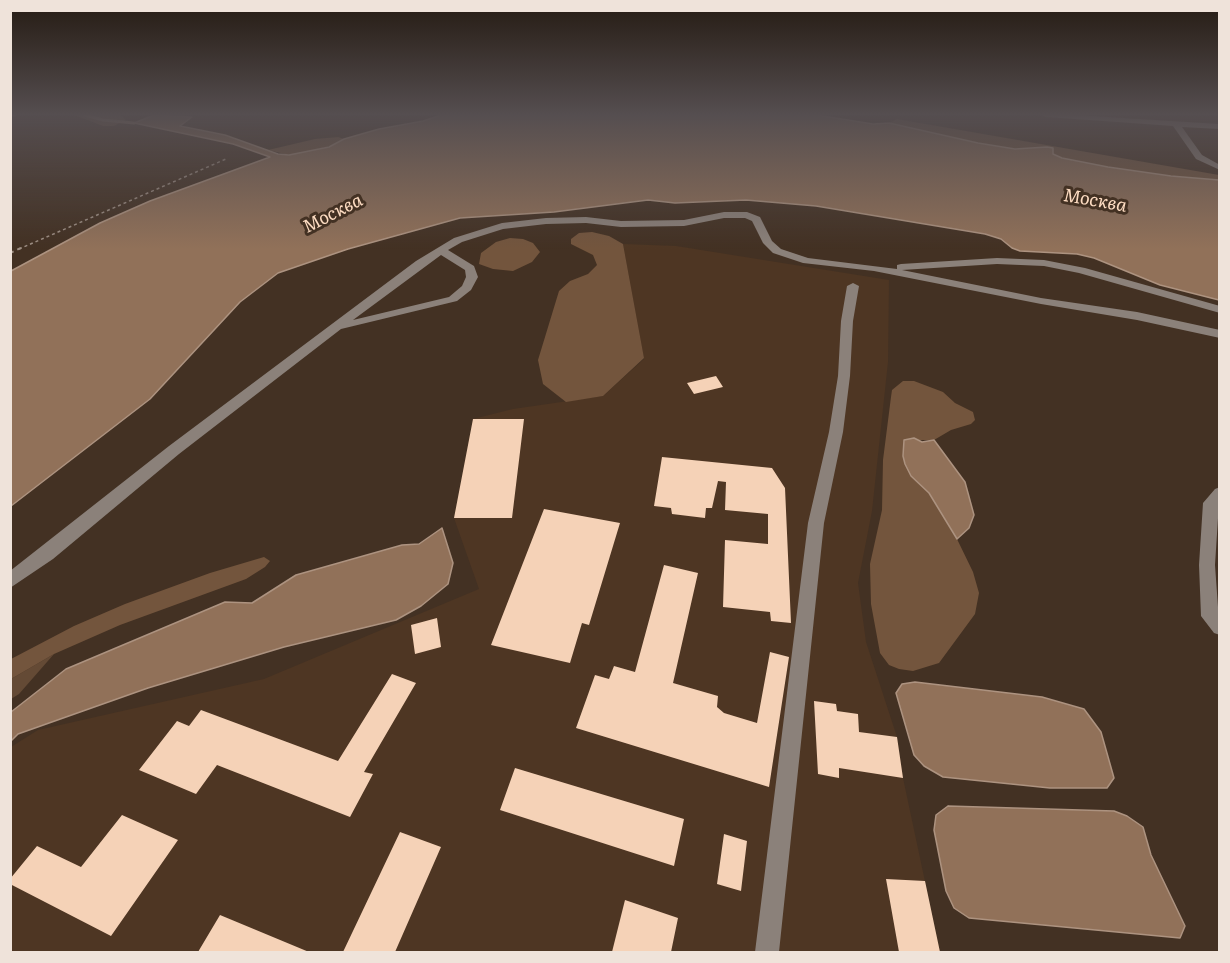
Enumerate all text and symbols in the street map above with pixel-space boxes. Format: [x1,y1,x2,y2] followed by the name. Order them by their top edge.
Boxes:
[1062,185,1128,217] water label: Москва
[300,190,366,238] water label: Москва

